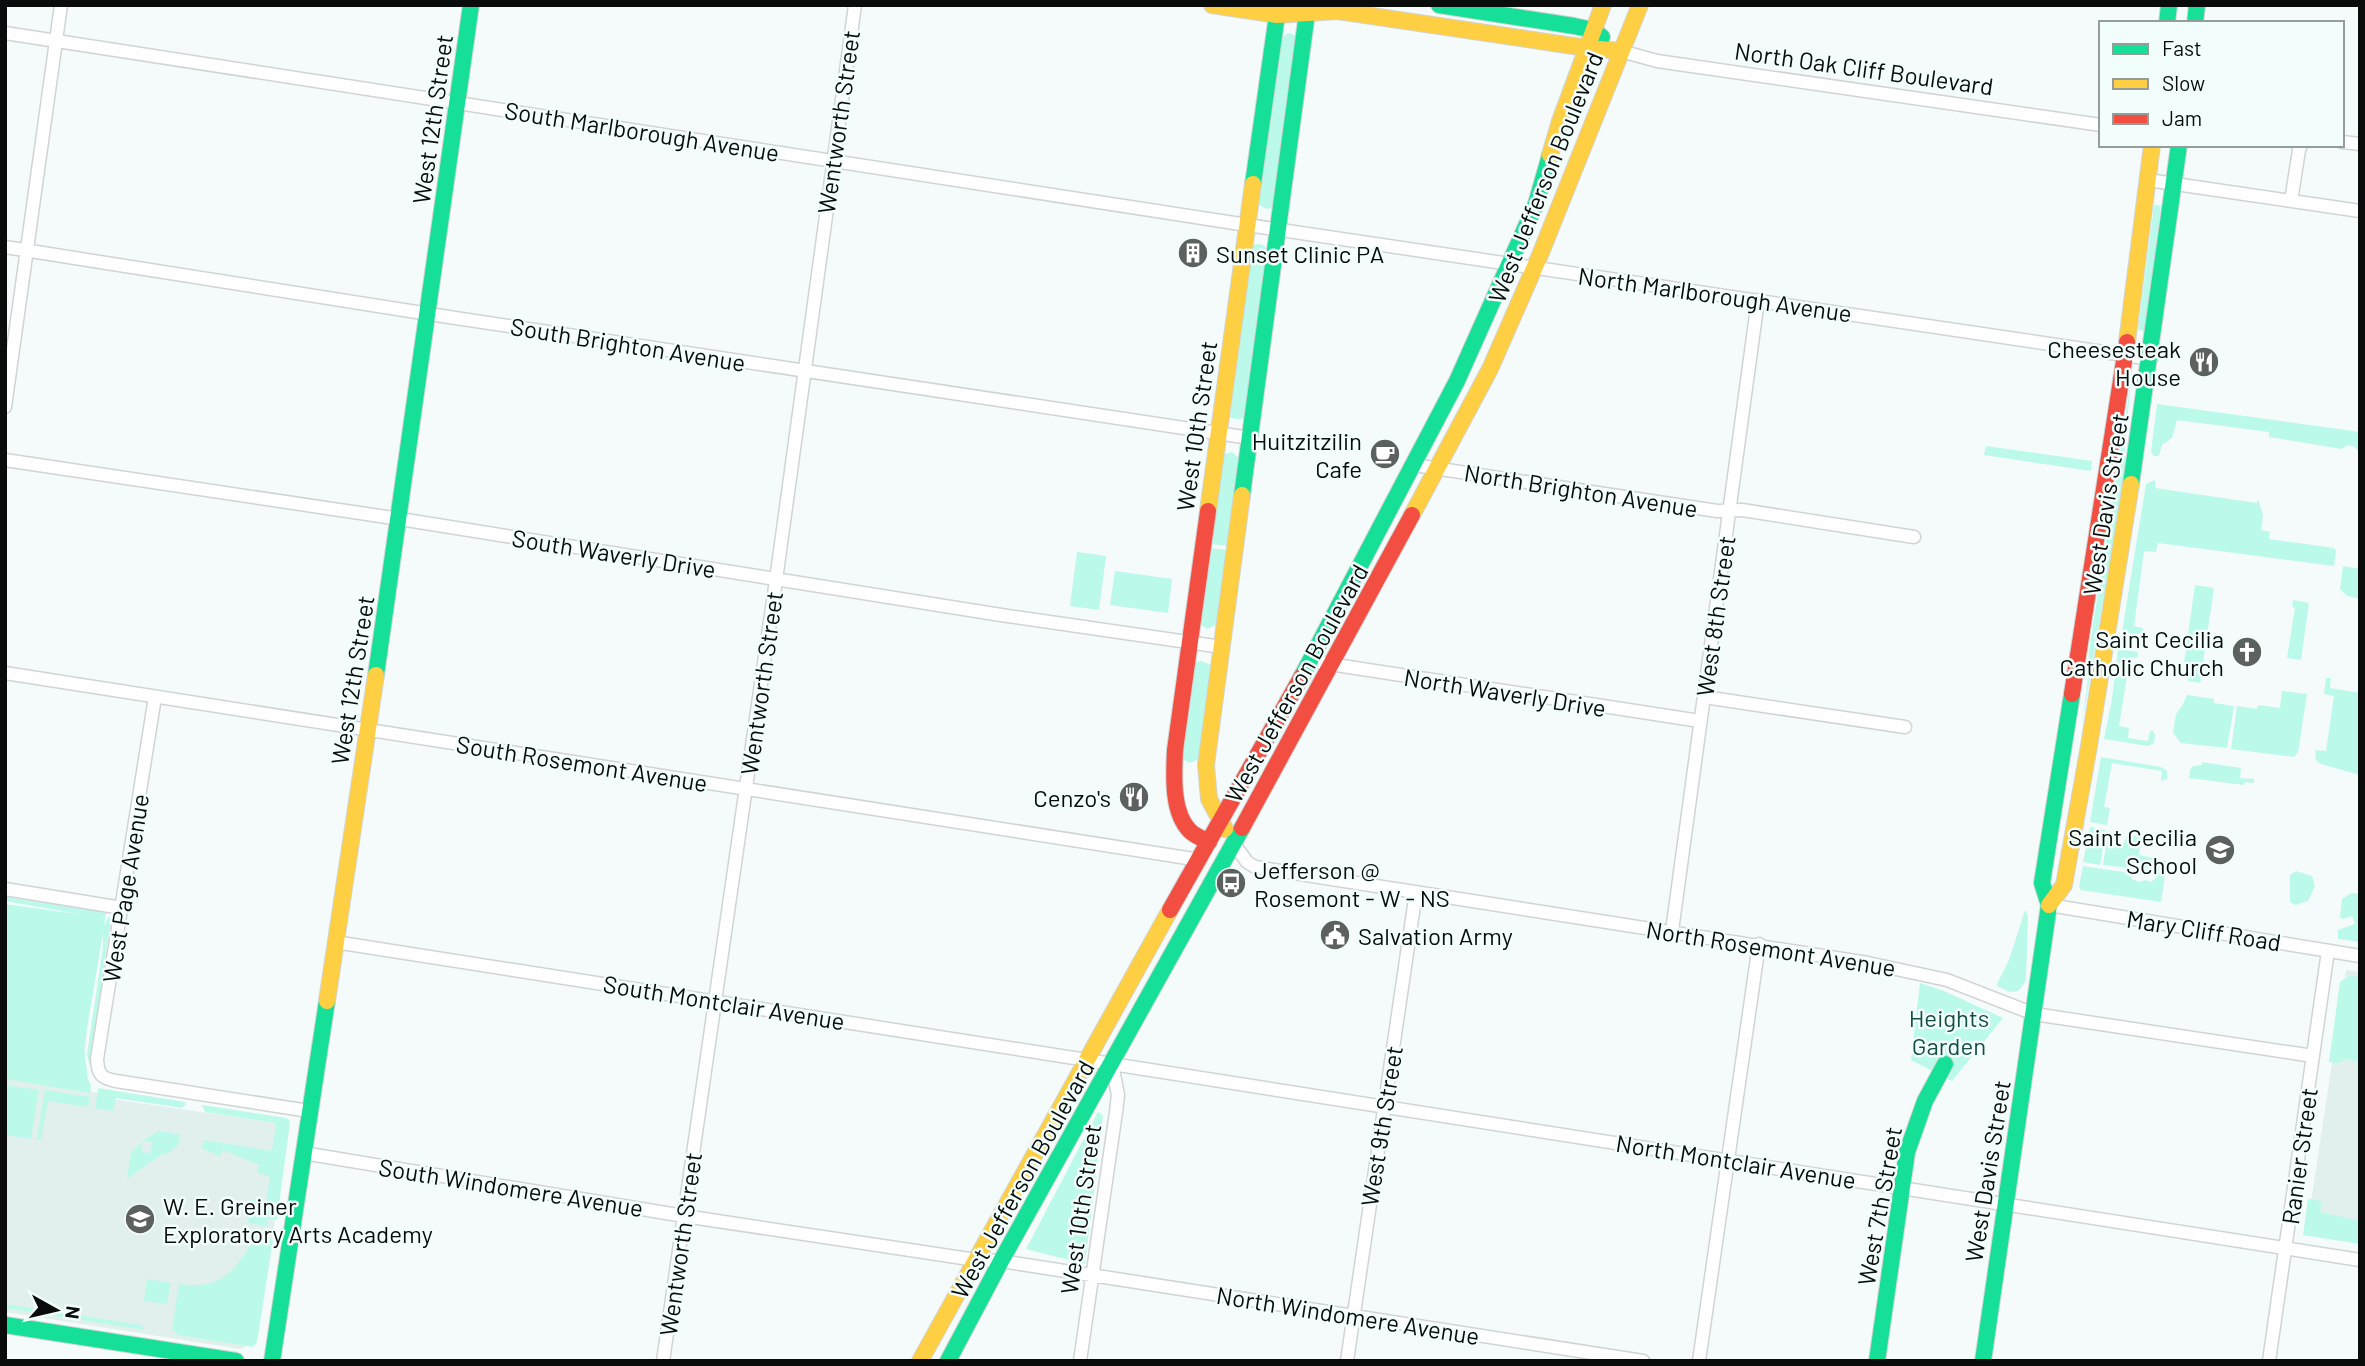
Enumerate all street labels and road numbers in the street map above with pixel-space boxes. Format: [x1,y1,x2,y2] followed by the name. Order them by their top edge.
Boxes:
[811,28,865,216] street label: Wentworth Street
[406,32,458,206] street label: West 12th Street
[1733,35,1995,101] street label: North Oak Cliff Boulevard
[1481,47,1609,307] street label: West Jefferson Boulevard
[503,95,781,167] street label: South Marlborough Avenue
[1576,260,1854,328] street label: North Marlborough Avenue
[508,311,748,377] street label: South Brighton Avenue
[1170,339,1222,513] street label: West 10th Street
[2076,411,2134,597] street label: West Davis Street
[1462,457,1700,523] street label: North Brighton Avenue
[510,523,718,583] street label: South Waverly Drive
[1689,534,1741,698] street label: West 8th Street
[1218,559,1374,807] street label: West Jefferson Boulevard
[734,589,788,777] street label: Wentworth Street
[324,593,380,767] street label: West 12th Street
[1402,662,1608,722] street label: North Waverly Drive
[454,729,710,797] street label: South Rosemont Avenue
[96,792,154,984] street label: West Page Avenue
[2125,903,2283,957] street label: Mary Cliff Road
[1644,914,1898,982] street label: North Rosemont Avenue
[601,969,847,1035] street label: South Montclair Avenue
[1354,1044,1408,1208] street label: West 9th Street
[944,1055,1100,1303] street label: West Jefferson Boulevard
[1958,1078,2016,1264] street label: West Davis Street
[2275,1086,2323,1226] street label: Ranier Street
[1054,1122,1106,1296] street label: West 10th Street
[1851,1124,1907,1288] street label: West 7th Street
[1614,1128,1858,1194] street label: North Montclair Avenue
[653,1150,707,1338] street label: Wentworth Street
[377,1152,645,1222] street label: South Windomere Avenue
[1214,1280,1482,1350] street label: North Windomere Avenue

